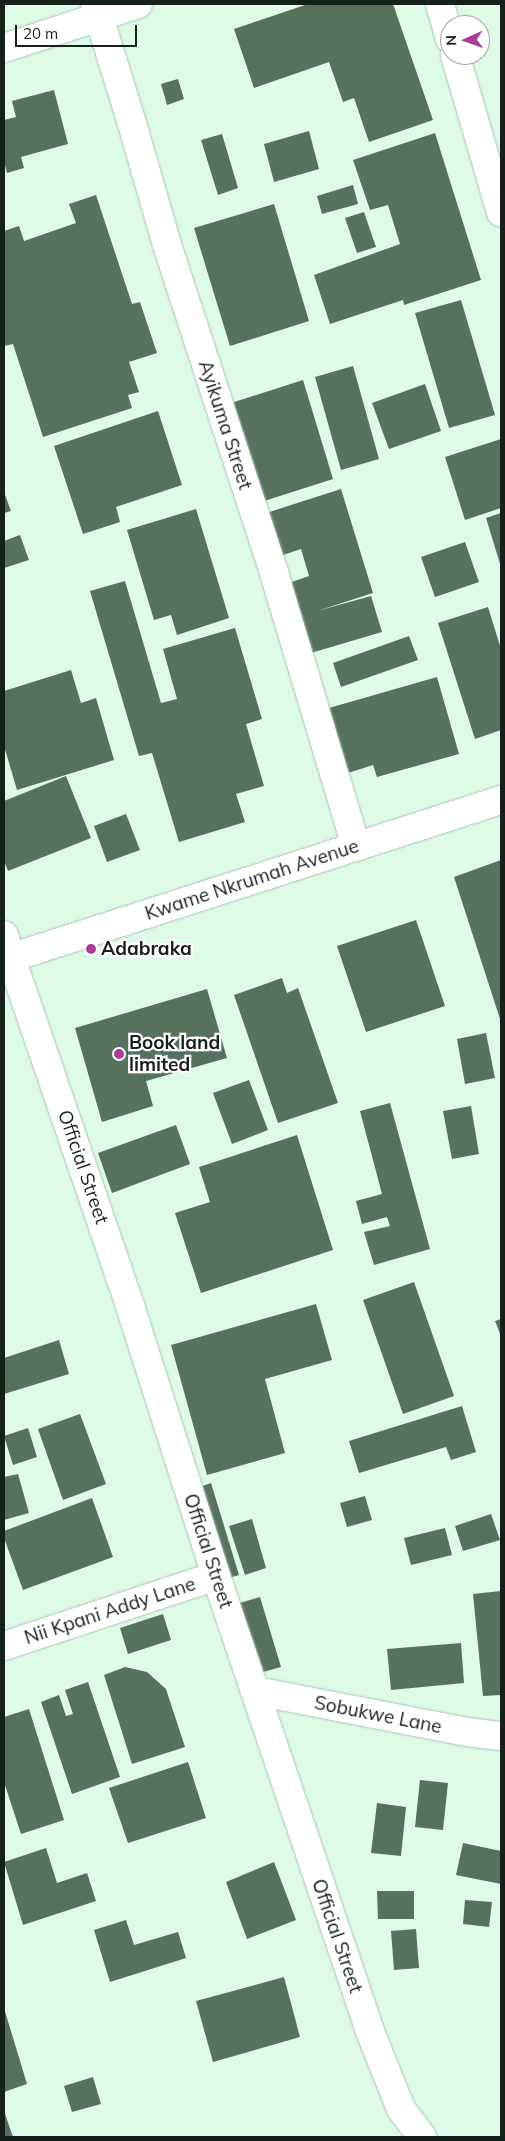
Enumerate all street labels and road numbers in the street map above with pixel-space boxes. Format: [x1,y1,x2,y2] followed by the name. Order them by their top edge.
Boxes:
[193,358,257,492] street label: Ayikuma Street
[142,835,362,925] street label: Kwame Nkrumah Avenue
[53,1107,113,1227] street label: Official Street
[179,1491,237,1611] street label: Official Street
[22,1573,198,1649] street label: Nii Kpani Addy Lane
[312,1691,444,1739] street label: Sobukwe Lane
[307,1876,367,1996] street label: Official Street

